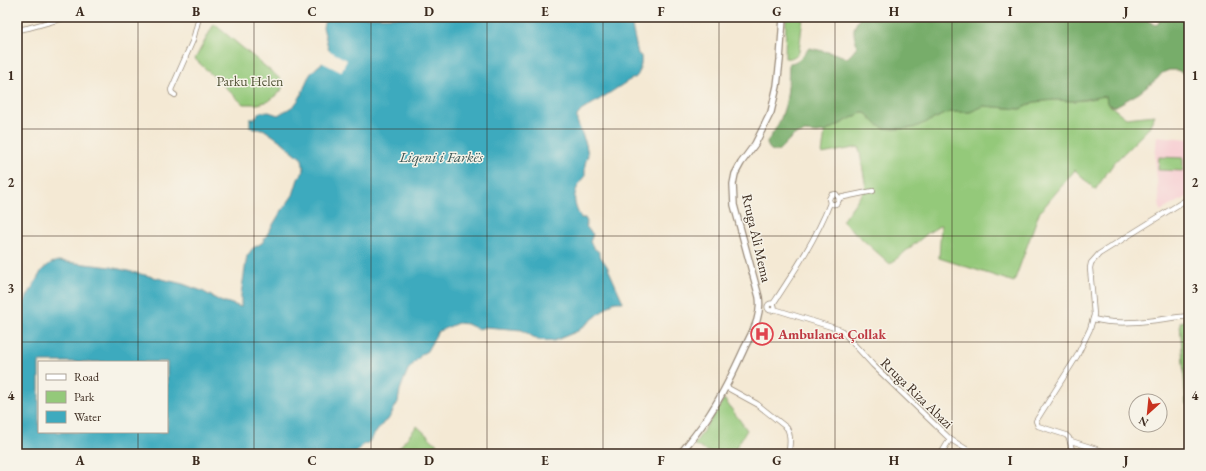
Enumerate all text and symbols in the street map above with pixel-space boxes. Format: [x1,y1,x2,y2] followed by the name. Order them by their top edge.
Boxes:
[74,3,85,20] text: A
[192,3,200,20] text: B
[307,3,317,20] text: C
[424,3,434,20] text: D
[541,3,549,20] text: E
[657,3,665,20] text: F
[772,3,782,20] text: G
[889,3,900,20] text: H
[1008,3,1013,20] text: I
[1122,3,1129,20] text: J
[8,67,15,84] text: 1
[1192,67,1199,84] text: 1
[216,72,284,90] park label: Parku Helen
[398,147,484,167] water label: Liqeni i Farkës
[8,174,15,191] text: 2
[1192,174,1199,191] text: 2
[738,192,776,284] street label: Rruga Ali Mema
[8,280,15,297] text: 3
[1192,280,1199,297] text: 3
[749,321,775,347] hospital icon: Ambulanca Çollak
[777,325,886,343] place label: Ambulanca Çollak
[877,354,958,433] street label: Rruga Riza Abazi
[38,361,168,433] legend
[74,369,100,385] text: Road
[8,387,15,404] text: 4
[1192,387,1199,404] text: 4
[74,389,95,405] text: Park
[1128,393,1168,433] north arrow
[74,409,101,425] text: Water
[1136,414,1151,430] text: N
[74,452,85,469] text: A
[192,452,200,469] text: B
[307,452,317,469] text: C
[424,452,434,469] text: D
[541,452,549,469] text: E
[657,452,665,469] text: F
[772,452,782,469] text: G
[889,452,900,469] text: H
[1008,452,1013,469] text: I
[1122,452,1129,469] text: J

